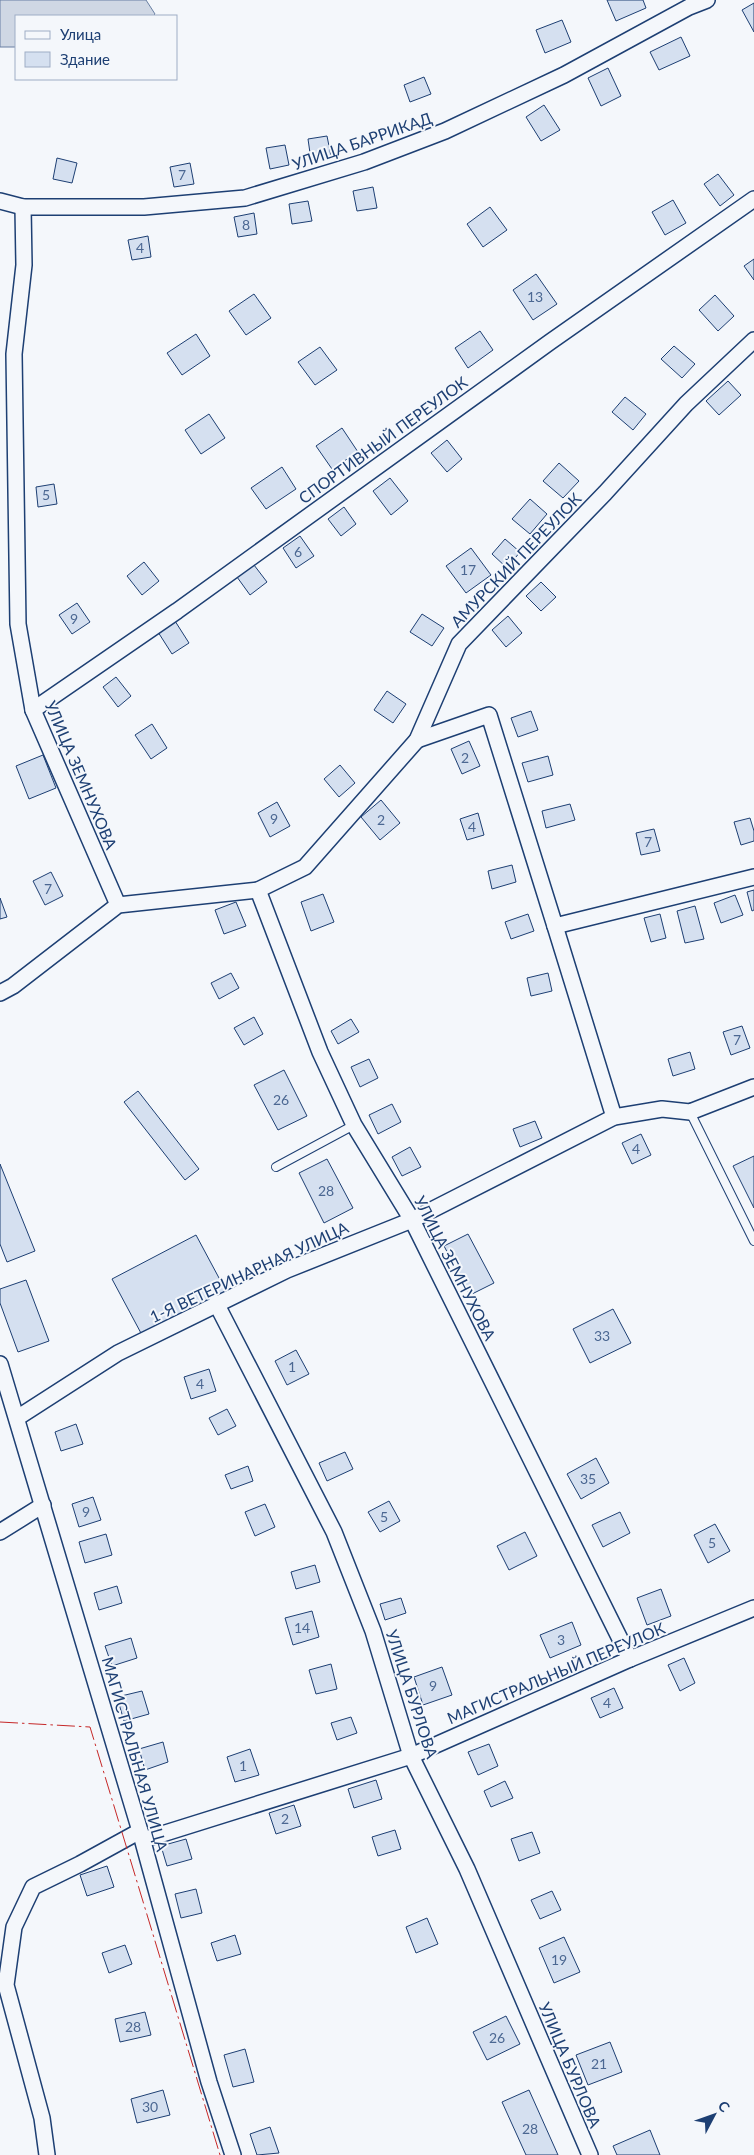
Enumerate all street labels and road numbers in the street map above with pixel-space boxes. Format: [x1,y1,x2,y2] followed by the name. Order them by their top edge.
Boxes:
[289,108,435,173] street label: УЛИЦА БАРРИКАД
[295,372,471,507] street label: СПОРТИВНЫЙ ПЕРЕУЛОК
[447,488,585,631] street label: АМУРСКИЙ ПЕРЕУЛОК
[42,698,121,852] street label: УЛИЦА ЗЕМНУХОВА
[411,1192,500,1343] street label: УЛИЦА ЗЕМНУХОВА
[147,1217,351,1326] street label: 1-Я ВЕТЕРИНАРНАЯ УЛИЦА
[444,1618,668,1727] street label: МАГИСТРАЛЬНЫЙ ПЕРЕУЛОК
[383,1627,442,1761] street label: УЛИЦА БУРЛОВА
[99,1654,172,1854] street label: МАГИСТРАЛЬНАЯ УЛИЦА
[535,1999,606,2131] street label: УЛИЦА БУРЛОВА

